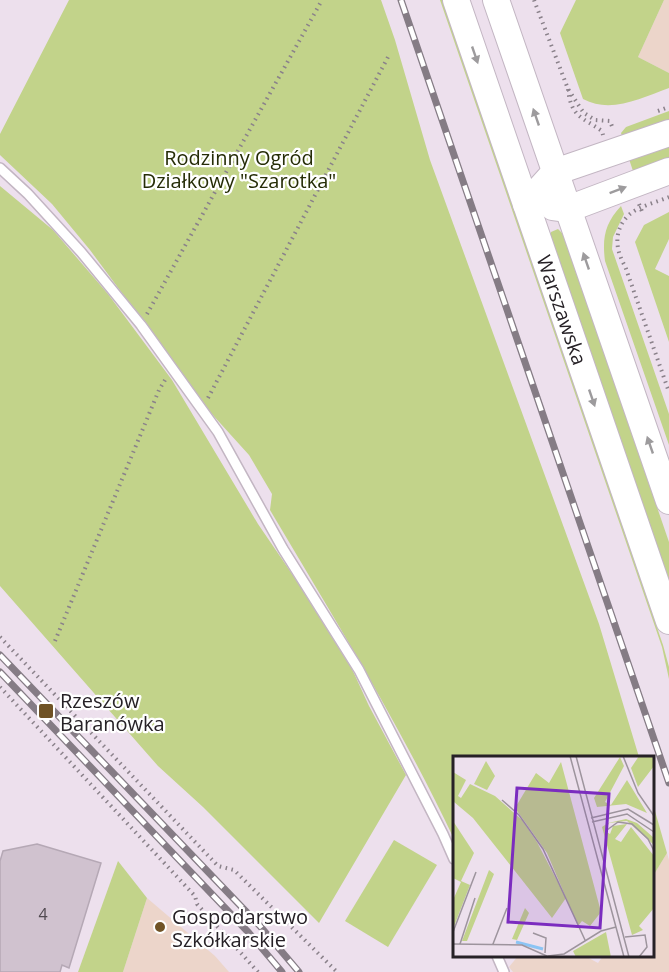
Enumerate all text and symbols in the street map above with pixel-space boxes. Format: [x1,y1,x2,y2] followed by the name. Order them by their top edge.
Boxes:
[470,46,480,64] one-way arrow
[531,108,541,126] one-way arrow
[142,144,336,194] park label: Rodzinny Ogród Działkowy "Szarotka"
[610,185,628,195] one-way arrow
[531,252,593,368] street label: Warszawska
[580,252,590,270] one-way arrow
[588,389,598,407] one-way arrow
[644,436,654,454] one-way arrow
[60,687,165,737] place label: Rzeszów Baranówka
[37,702,55,720] marker: Rzeszów Baranówka
[453,756,654,957] inset map
[38,903,48,925] house number: 4
[172,903,308,953] place label: Gospodarstwo Szkółkarskie
[153,920,167,934] marker: Gospodarstwo Szkółkarskie

